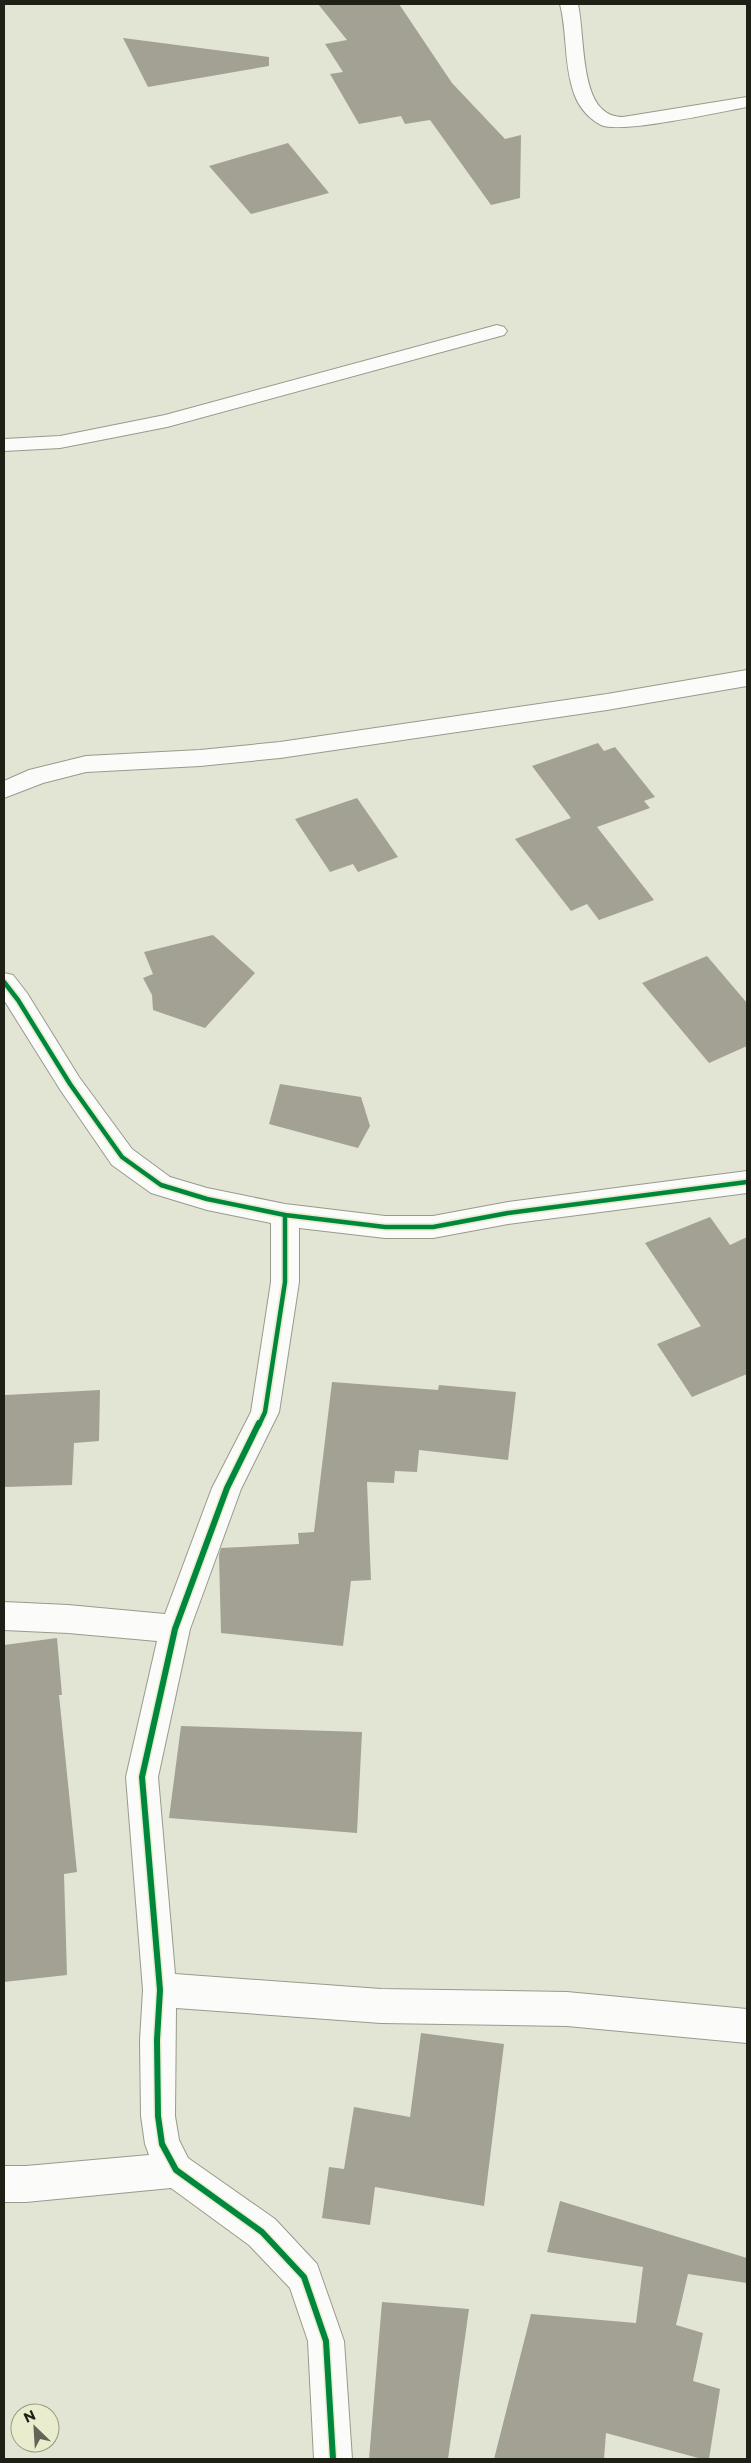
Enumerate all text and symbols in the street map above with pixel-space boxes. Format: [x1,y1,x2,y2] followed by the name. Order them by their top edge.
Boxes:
[10,2403,60,2453] north arrow
[21,2406,38,2427] text: N

